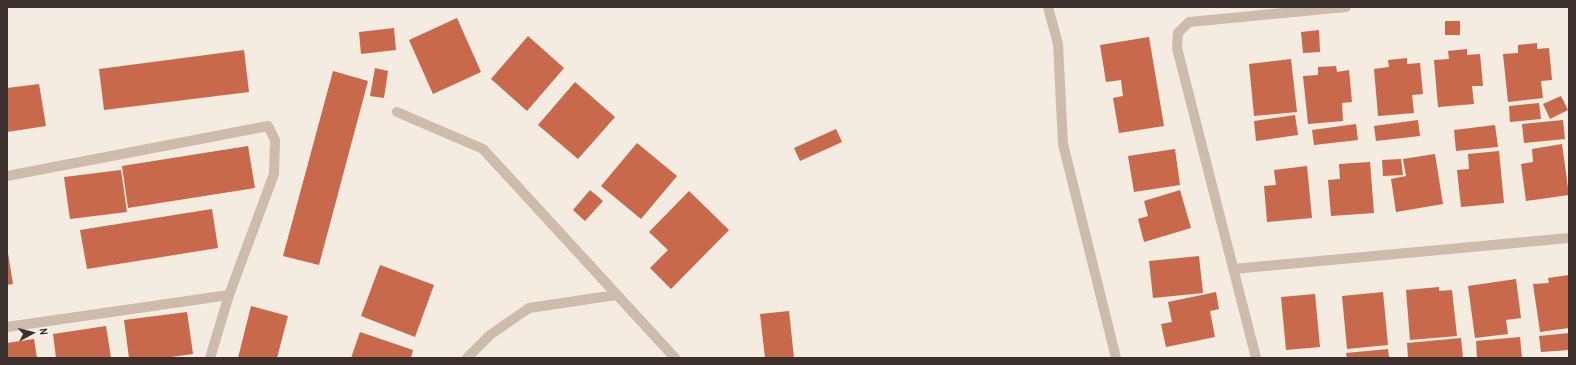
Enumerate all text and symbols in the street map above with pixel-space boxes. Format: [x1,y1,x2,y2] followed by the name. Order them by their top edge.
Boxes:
[12,313,52,353] north arrow
[37,327,51,336] text: N

